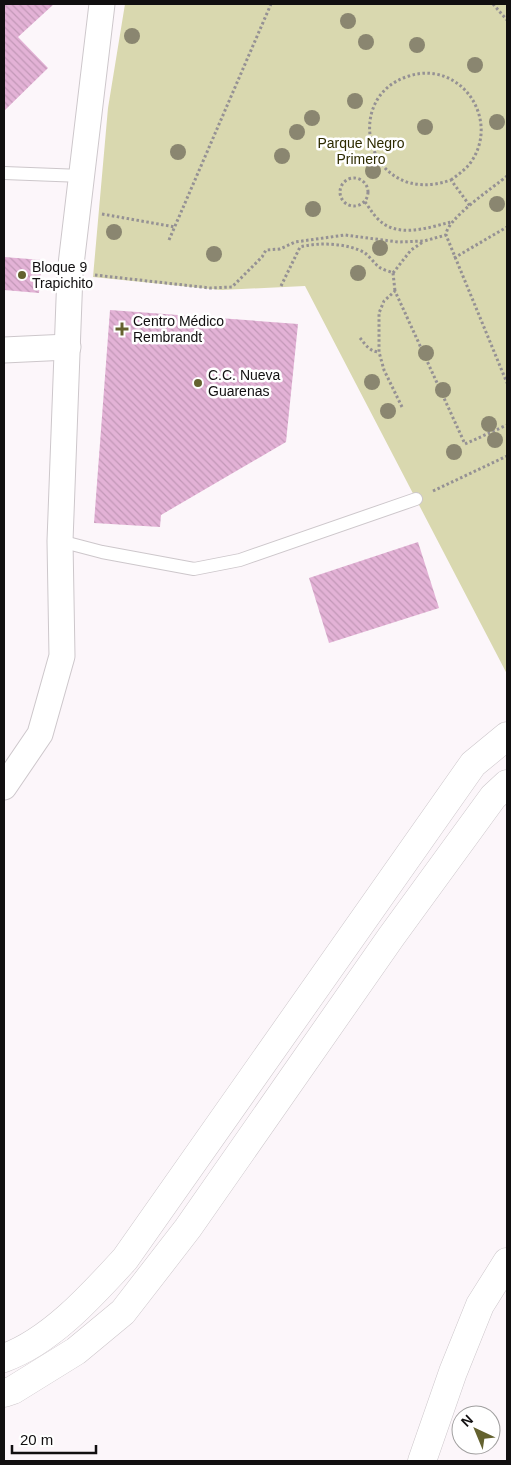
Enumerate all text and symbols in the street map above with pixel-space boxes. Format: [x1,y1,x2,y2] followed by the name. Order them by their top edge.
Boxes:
[317,135,405,167] park label: Parque Negro Primero
[32,259,93,291] place label: Bloque 9 Trapichito
[16,269,28,281] marker: Bloque 9 Trapichito
[133,313,224,345] place label: Centro Médico Rembrandt
[115,322,129,336] marker: Centro Médico Rembrandt
[208,367,281,399] place label: C.C. Nueva Guarenas
[192,377,204,389] marker: C.C. Nueva Guarenas
[451,1405,501,1455] north arrow
[458,1411,476,1430] text: N
[12,1422,96,1454] scale bar
[20,1431,53,1448] text: 20 m

